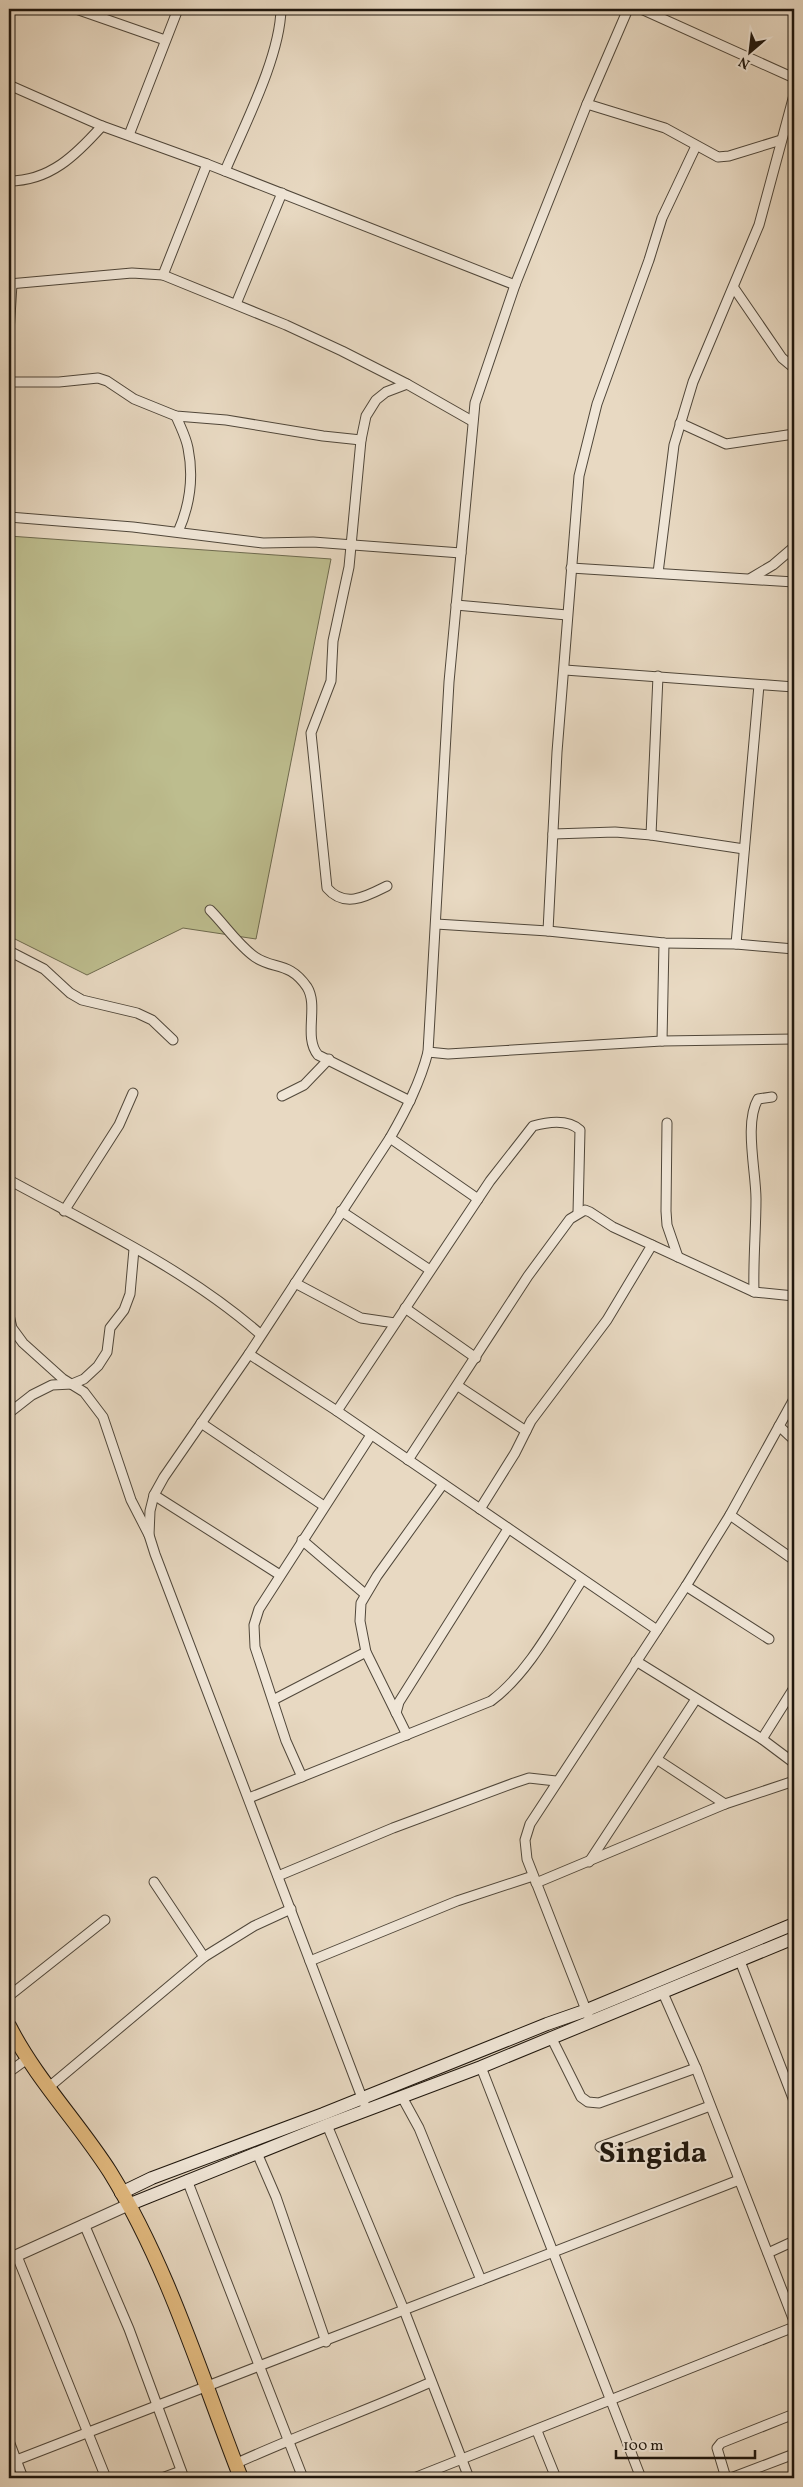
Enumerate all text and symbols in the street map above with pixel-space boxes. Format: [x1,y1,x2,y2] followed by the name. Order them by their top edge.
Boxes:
[726,28,776,78] north arrow
[736,51,754,73] text: N
[599,2133,707,2175] district label: Singida
[616,2427,754,2459] scale bar
[623,2436,663,2457] text: 100 m

